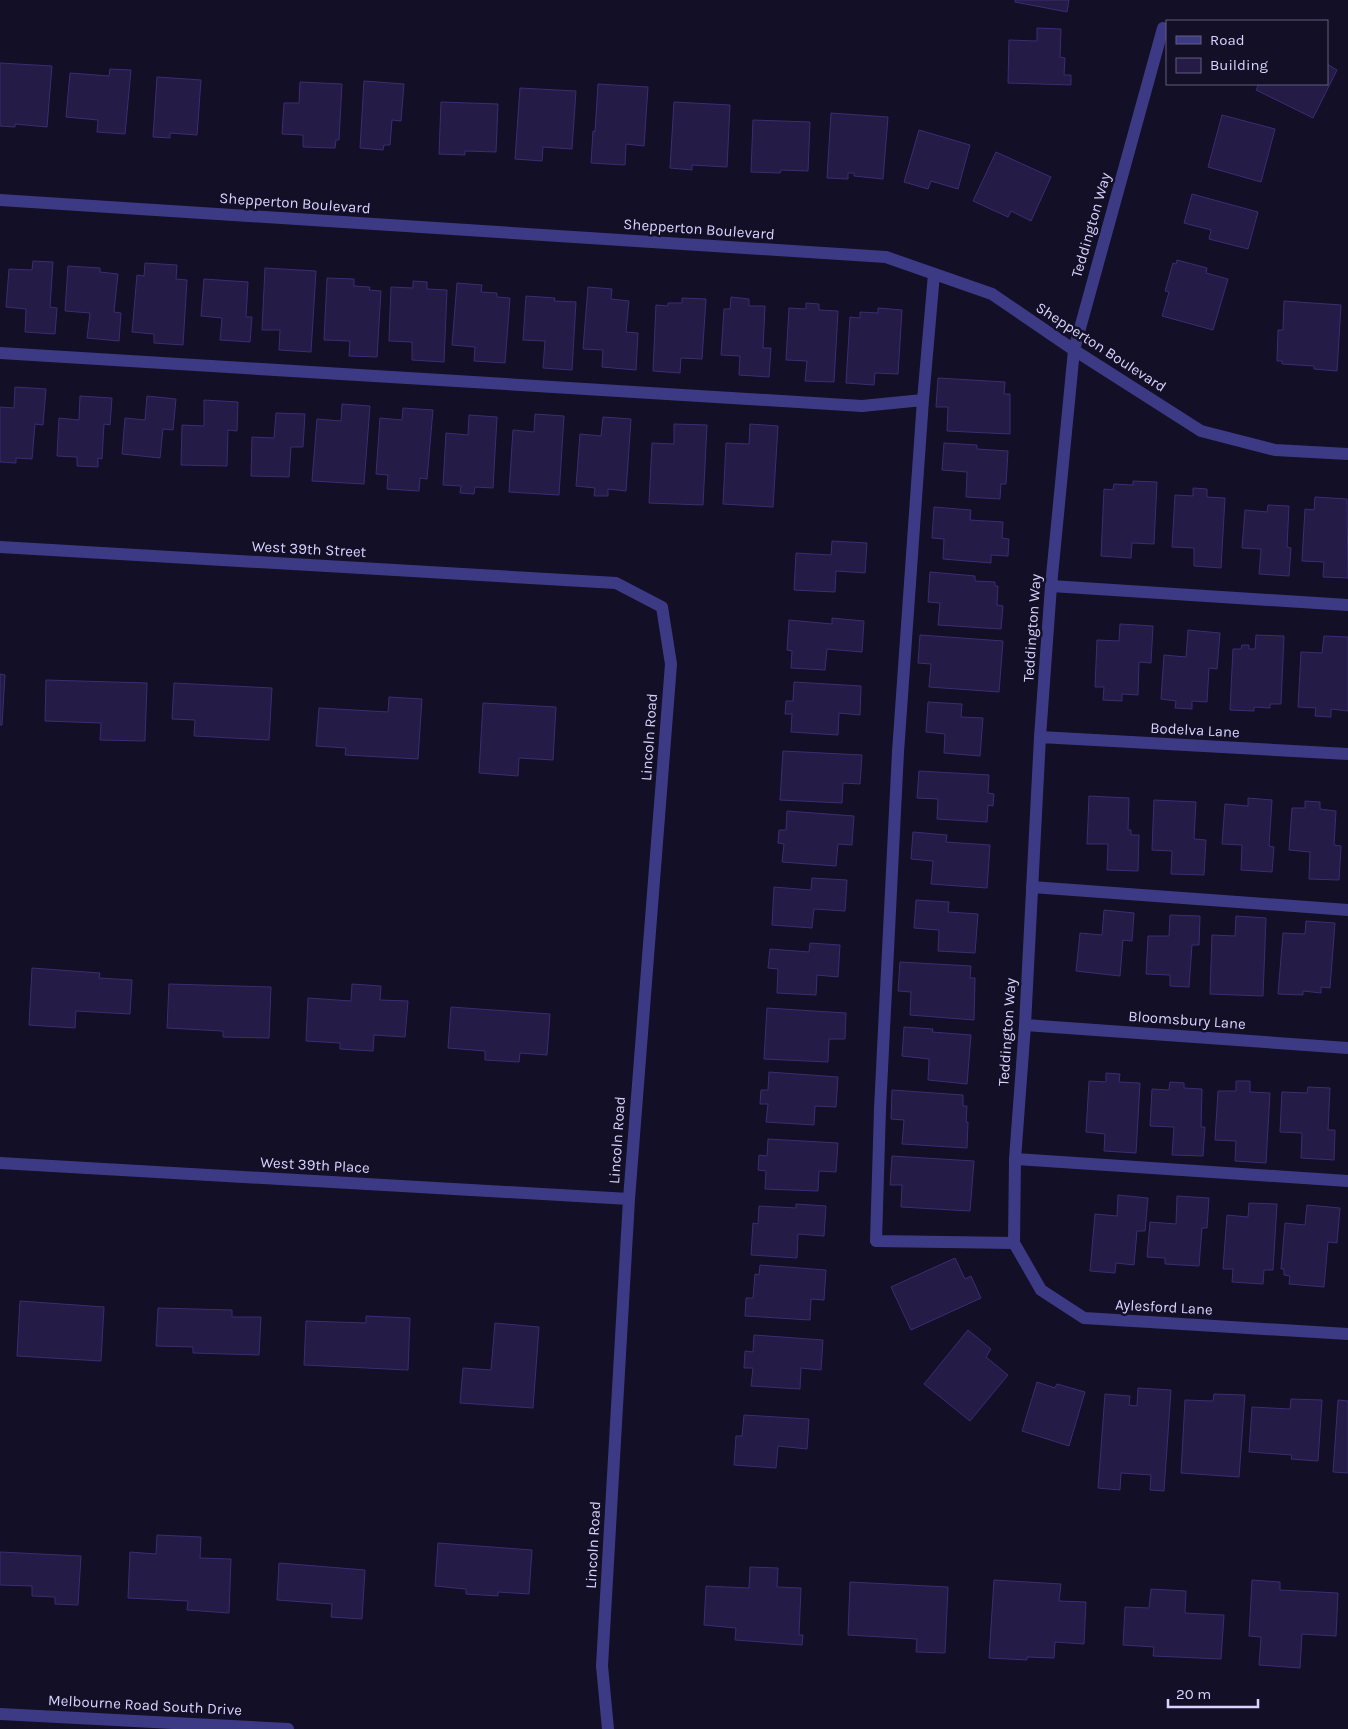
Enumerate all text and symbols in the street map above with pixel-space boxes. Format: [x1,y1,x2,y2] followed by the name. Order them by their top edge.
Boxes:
[1166,20,1328,85] legend
[1210,31,1245,49] text: Road
[1210,56,1268,74] text: Building
[1067,170,1115,280] street label: Teddington Way
[219,189,371,217] street label: Shepperton Boulevard
[623,215,775,243] street label: Shepperton Boulevard
[1033,298,1169,396] street label: Shepperton Boulevard
[251,537,367,561] street label: West 39th Street
[1019,573,1045,683] street label: Teddington Way
[637,693,661,781] street label: Lincoln Road
[1150,719,1240,741] street label: Bodelva Lane
[994,977,1020,1087] street label: Teddington Way
[1128,1007,1246,1033] street label: Bloomsbury Lane
[605,1096,629,1184] street label: Lincoln Road
[260,1153,370,1177] street label: West 39th Place
[1115,1295,1213,1319] street label: Aylesford Lane
[582,1501,604,1589] street label: Lincoln Road
[1168,1676,1258,1708] scale bar
[1176,1685,1211,1703] text: 20 m
[48,1691,242,1719] street label: Melbourne Road South Drive

